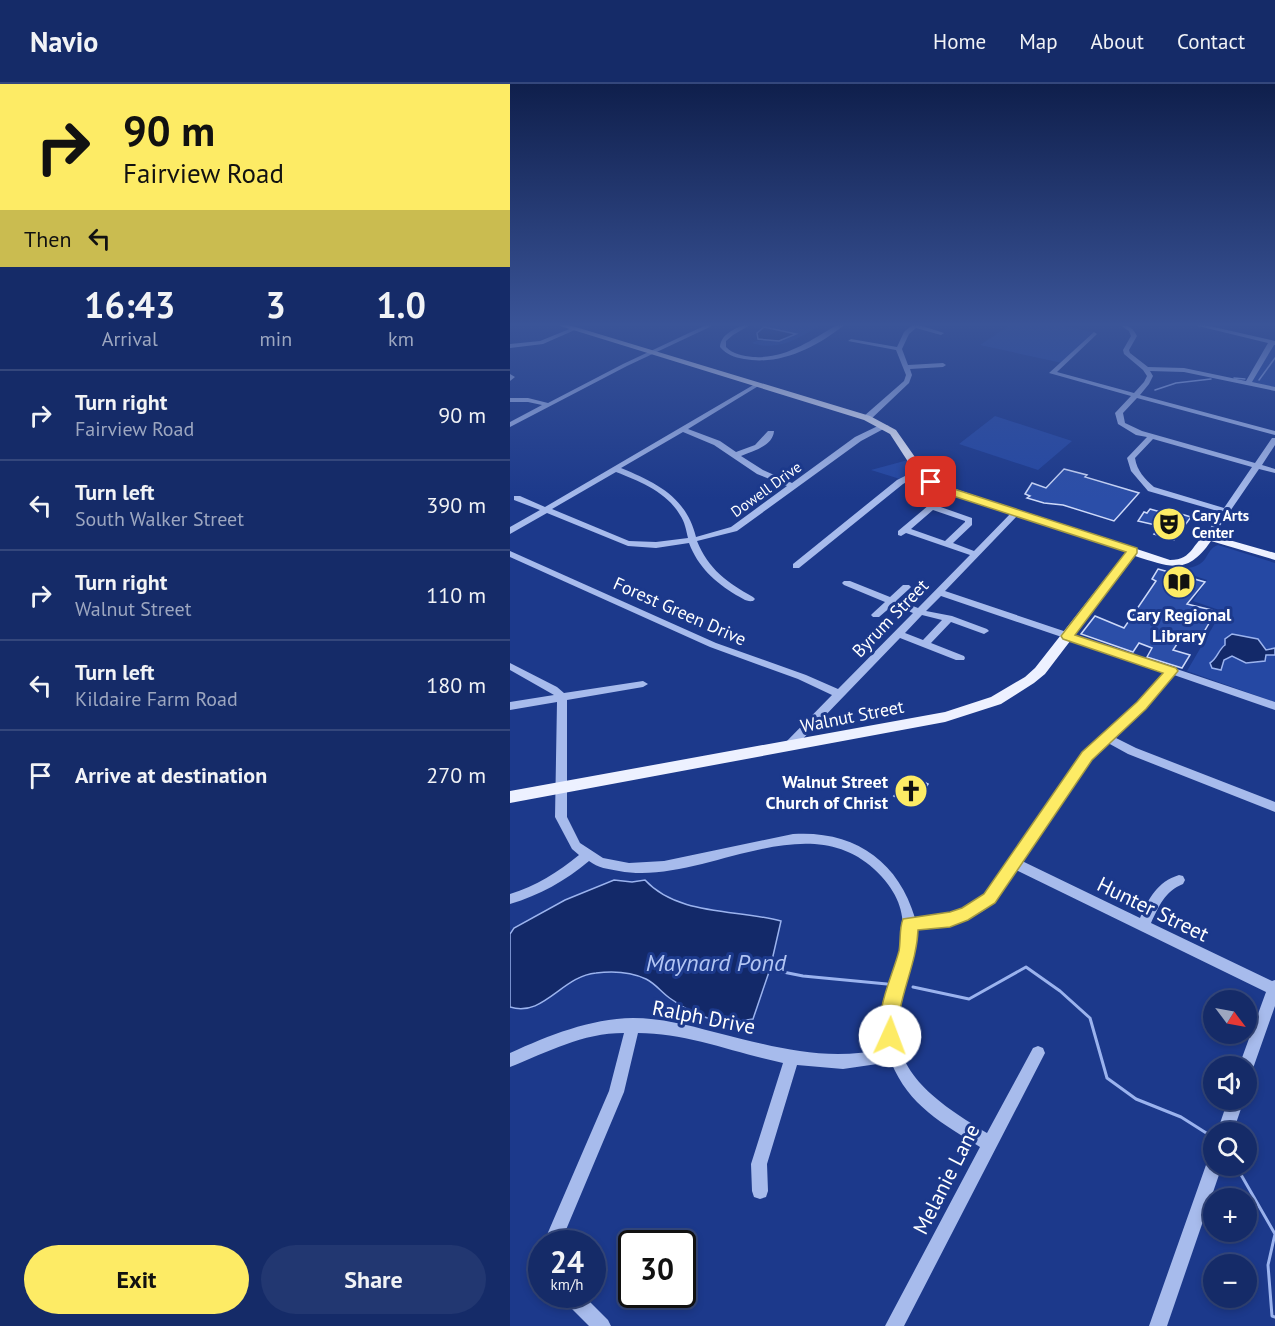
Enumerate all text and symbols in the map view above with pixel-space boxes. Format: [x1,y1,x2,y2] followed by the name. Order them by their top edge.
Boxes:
[30,23,98,60] text: Navio
[933,28,986,55] text: Home
[1019,28,1058,55] text: Map
[1091,28,1144,55] text: About
[1177,28,1245,55] text: Contact
[123,103,215,158] text: 90 m
[24,108,102,186] icon: right
[123,156,284,190] text: Fairview Road
[83,222,116,255] icon: left
[24,225,71,253] text: Then
[84,281,175,328] text: 16:43
[266,281,286,328] text: 3
[376,281,426,328] text: 1.0
[102,326,158,352] text: Arrival
[260,326,292,352] text: min
[388,326,414,352] text: km
[75,388,167,416] text: Turn right
[24,399,57,432] icon: right
[438,401,486,429] text: 90 m
[75,416,194,442] text: Fairview Road
[905,456,956,507] pin
[727,457,805,521] street label: Dowell Drive
[914,465,947,498] icon: arrive
[75,478,155,506] text: Turn left
[24,489,57,522] icon: left
[426,491,486,519] text: 390 m
[75,506,244,532] text: South Walker Street
[1151,506,1187,542] theatre icon: Cary Arts Center
[1192,506,1249,542] place label: Cary Arts Center
[1161,564,1197,600] library icon: Cary Regional Library
[75,568,167,596] text: Turn right
[610,571,750,651] street label: Forest Green Drive
[847,574,933,662] street label: Byrum Street
[24,579,57,612] icon: right
[426,581,486,609] text: 110 m
[75,596,191,622] text: Walnut Street
[1127,603,1232,647] place label: Cary Regional Library
[75,658,155,686] text: Turn left
[24,669,57,702] icon: left
[426,671,486,699] text: 180 m
[75,686,238,712] text: Kildaire Farm Road
[798,695,906,737] street label: Walnut Street
[24,759,57,792] icon: arrive
[75,761,267,789] text: Arrive at destination
[426,761,486,789] text: 270 m
[766,770,889,814] place label: Walnut Street Church of Christ
[893,773,929,809] church icon: Walnut Street Church of Christ
[1093,870,1213,948] street label: Hunter Street
[646,947,787,978] water label: Maynard Pond
[1203,990,1257,1044] north arrow
[1203,990,1257,1308] map controls
[650,994,758,1040] street label: Ralph Drive
[858,1004,922,1068] position arrow
[1203,1056,1257,1110] button: sound
[907,1119,985,1239] street label: Melanie Lane
[1203,1122,1257,1176] button: search
[1203,1188,1257,1242] button: +
[618,1230,696,1308] speed limit sign: 30
[550,1242,584,1281] text: 24
[24,1245,249,1314] button: Exit
[261,1245,486,1314] button: Share
[1203,1254,1257,1308] button: −
[551,1275,583,1294] text: km/h

